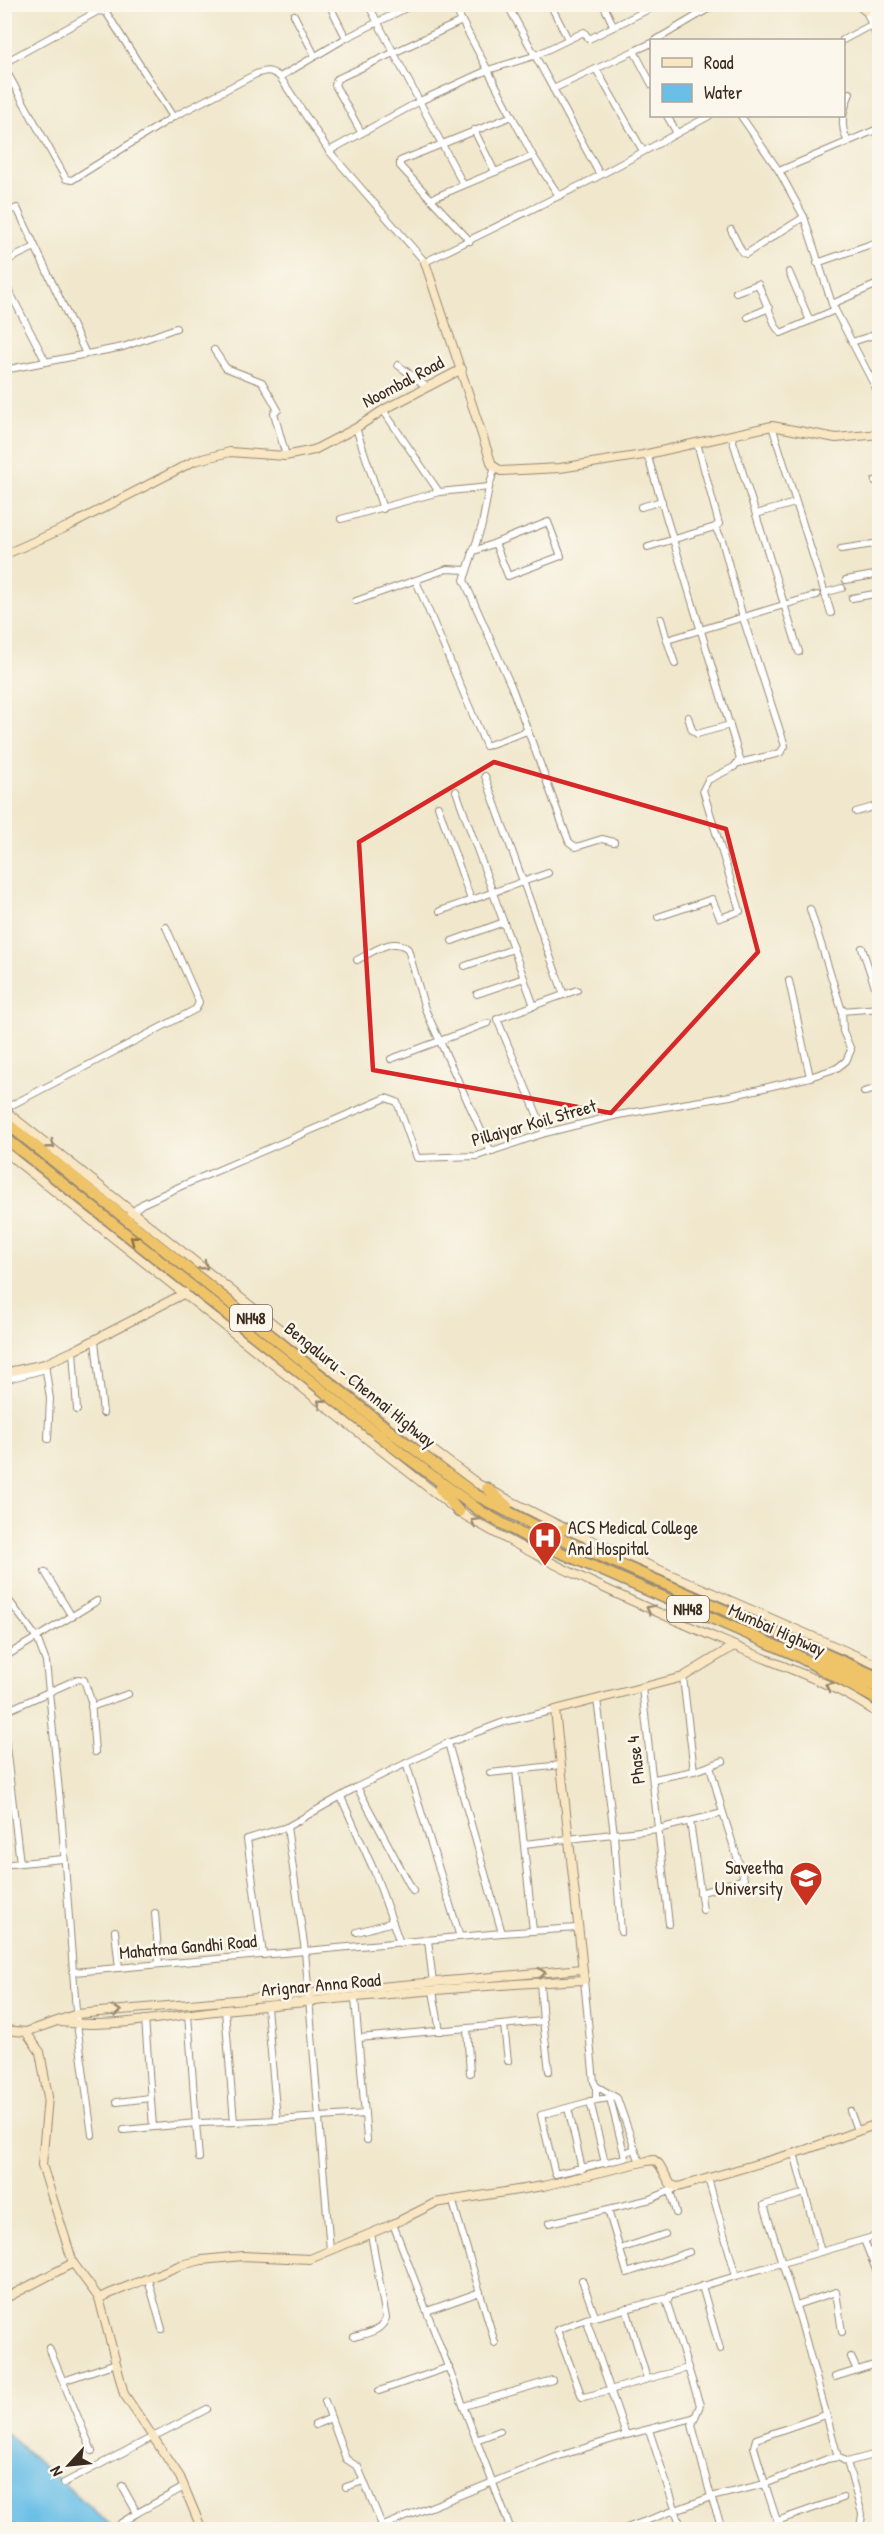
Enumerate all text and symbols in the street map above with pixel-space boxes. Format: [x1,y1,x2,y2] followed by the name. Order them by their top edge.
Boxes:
[650,39,845,117] legend
[704,50,734,75] text: Road
[704,80,742,105] text: Water
[358,350,448,414] street label: Noombal Road
[469,1093,600,1152] street label: Pillaiyar Koil Street
[44,1138,55,1149] one-way arrow
[130,1236,141,1247] one-way arrow
[197,1259,208,1270] one-way arrow
[230,1305,272,1331] road number: NH48
[279,1316,442,1454] street label: Bengaluru - Chennai Highway
[317,1399,328,1410] one-way arrow
[568,1515,698,1561] place label: ACS Medical College And Hospital
[471,1518,481,1529] one-way arrow
[527,1520,563,1567] hospital icon: ACS Medical College And Hospital
[667,1596,709,1622] road number: NH48
[725,1597,830,1662] street label: Mumbai Highway
[645,1605,656,1616] one-way arrow
[824,1681,835,1693] one-way arrow
[620,1734,651,1786] street label: Phase 4
[715,1855,783,1901] place label: Saveetha University
[788,1860,824,1907] school or university icon: Saveetha University
[118,1928,258,1965] street label: Mahatma Gandhi Road
[260,1967,382,2002] street label: Arignar Anna Road
[537,1967,546,1980] one-way arrow
[113,2005,122,2018] one-way arrow
[39,2435,99,2495] north arrow
[44,2463,67,2481] text: N

